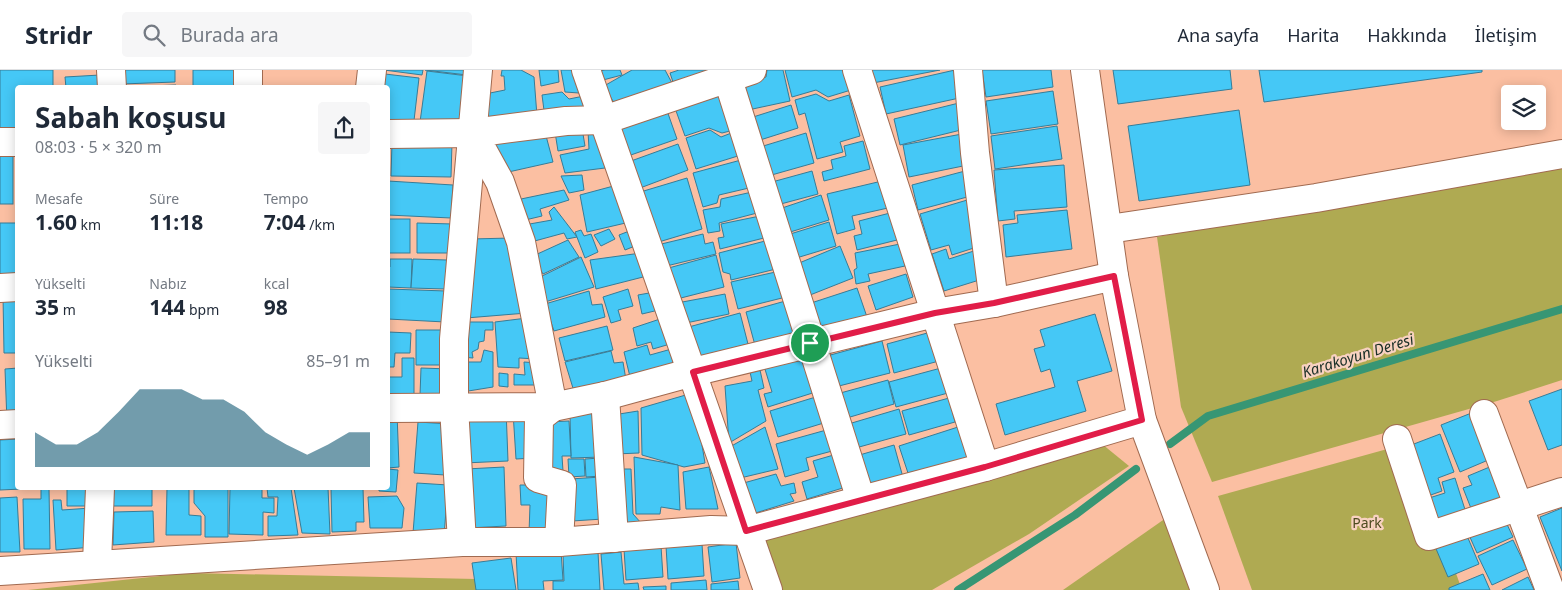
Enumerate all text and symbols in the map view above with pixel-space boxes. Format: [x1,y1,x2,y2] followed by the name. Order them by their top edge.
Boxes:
[122,12,472,57] search box
[25,18,92,51] text: Stridr
[140,21,168,49] icon: search
[180,22,279,48] text: Burada ara
[1178,23,1259,47] text: Ana sayfa
[1287,23,1339,47] text: Harita
[1367,23,1447,47] text: Hakkında
[1475,23,1537,47] text: İletişim
[1501,85,1546,130] map controls
[1501,85,1546,130] button: layers
[35,98,227,136] text: Sabah koşusu
[318,102,370,154] button: share
[35,136,162,158] text: 08:03 · 5 × 320 m
[35,189,83,208] text: Mesafe
[149,189,179,208] text: Süre
[264,189,309,208] text: Tempo
[35,208,77,236] text: 1.60
[149,208,203,236] text: 11:18
[264,208,306,236] text: 7:04
[77,215,101,234] text: km
[306,215,335,234] text: /km
[35,274,86,293] text: Yükselti
[149,274,187,293] text: Nabız
[264,274,289,293] text: kcal
[35,293,59,321] text: 35
[149,293,185,321] text: 144
[264,293,288,321] text: 98
[59,300,76,319] text: m
[185,300,219,319] text: bpm
[789,322,831,364] pin
[1299,328,1417,382] water label: Karakoyun Deresi
[796,329,824,357] icon: arrive
[35,350,93,372] text: Yükselti
[306,350,370,372] text: 85–91 m
[1352,513,1382,532] park label: Park

